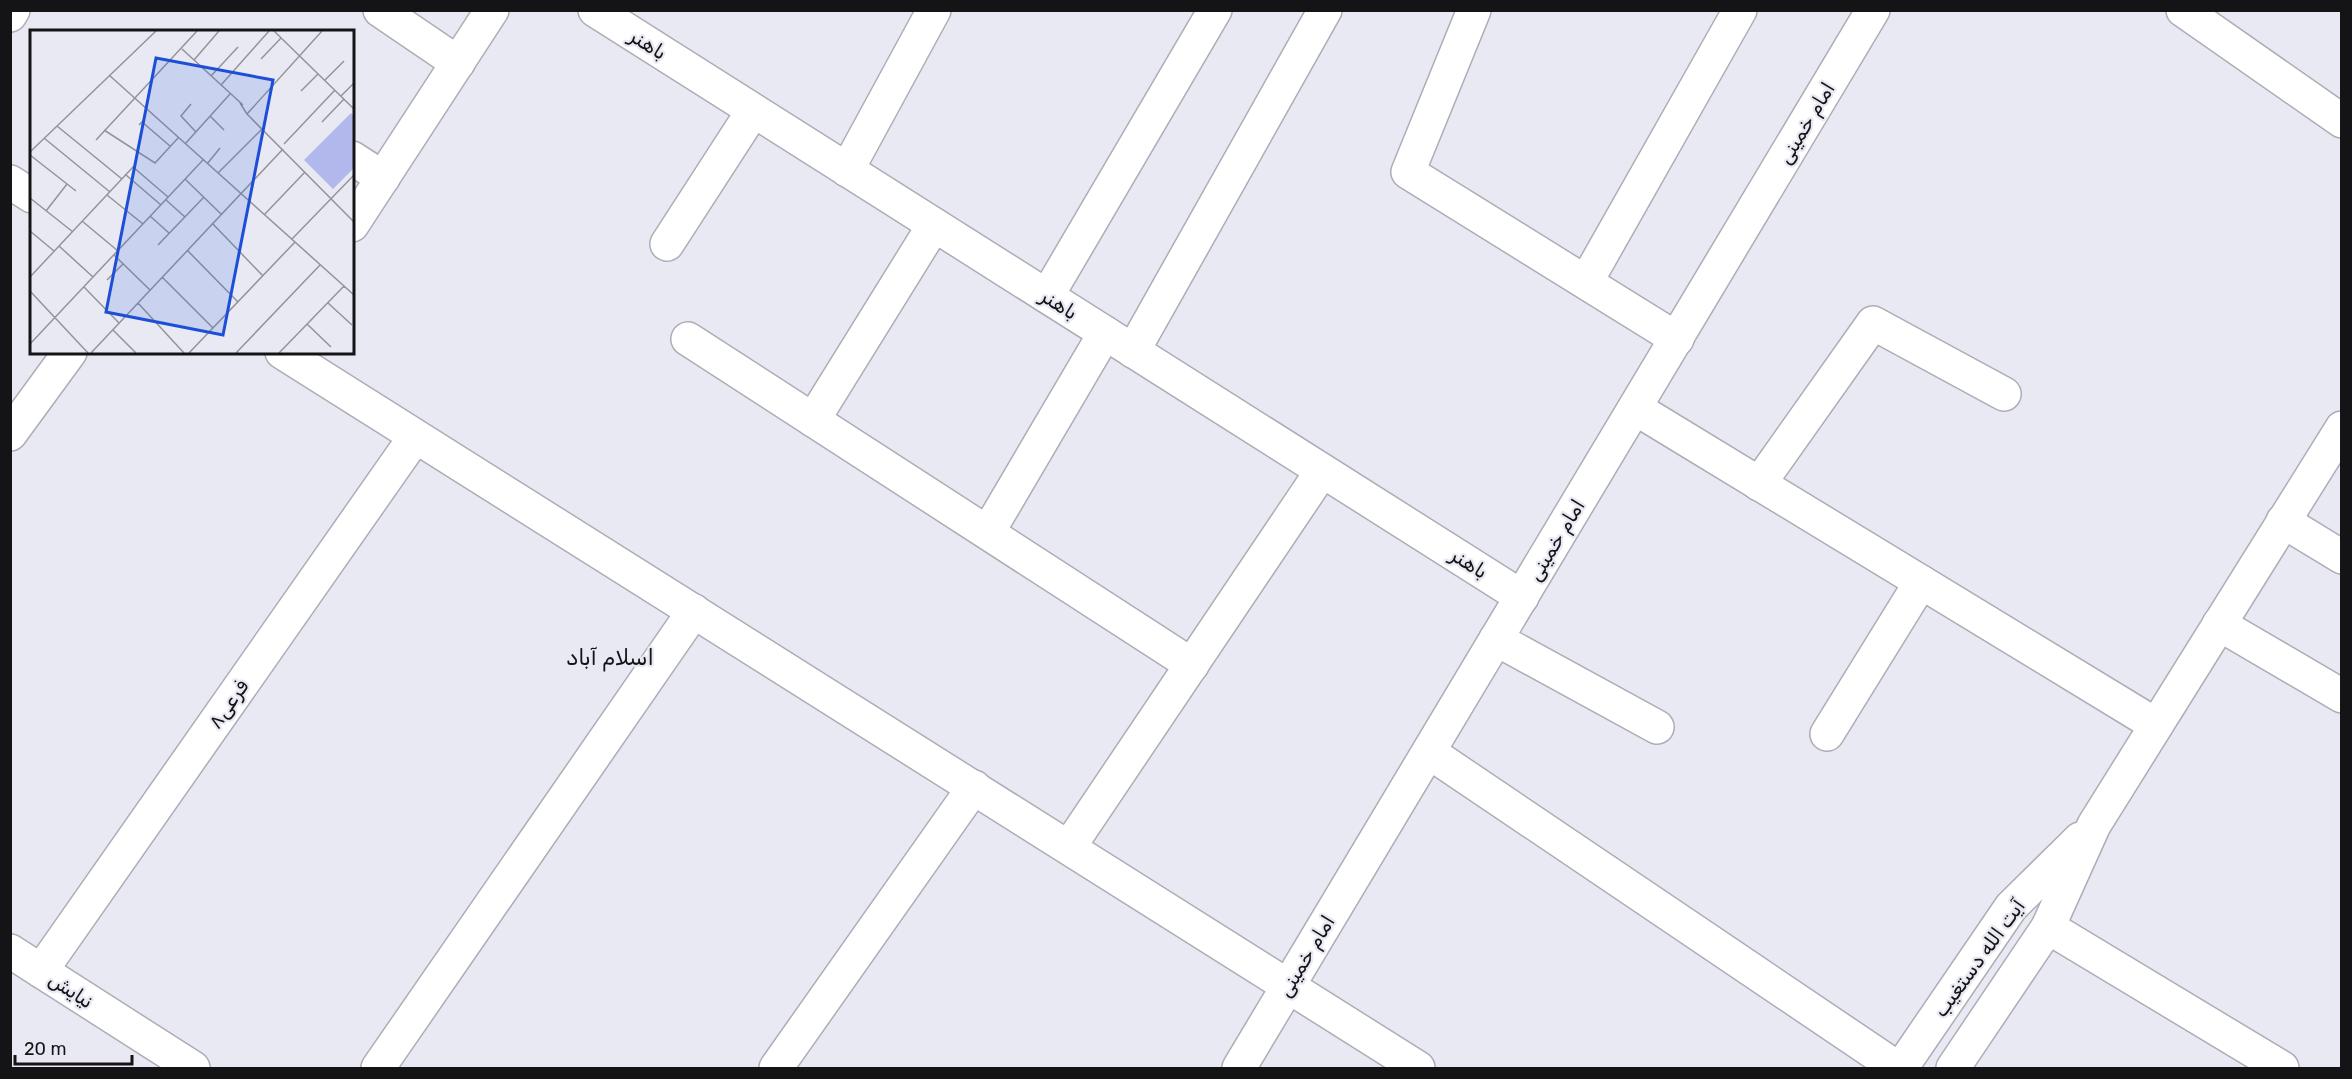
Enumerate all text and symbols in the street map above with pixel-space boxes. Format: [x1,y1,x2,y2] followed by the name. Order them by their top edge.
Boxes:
[624,23,671,65] street label: باهنر
[30,30,354,354] inset map
[1772,78,1842,169] street label: امام خمینی
[1035,283,1082,325] street label: باهنر
[1522,495,1592,586] street label: امام خمینی
[1445,542,1492,584] street label: باهنر
[566,644,654,672] district label: اسلام آباد
[203,675,253,733] street label: فرعی۸
[1928,894,2030,1022] street label: آیت الله دستغیب
[1272,911,1342,1002] street label: امام خمینی
[44,967,98,1013] street label: نیایش
[15,1028,132,1066] scale bar
[24,1038,66,1060] text: 20 m

